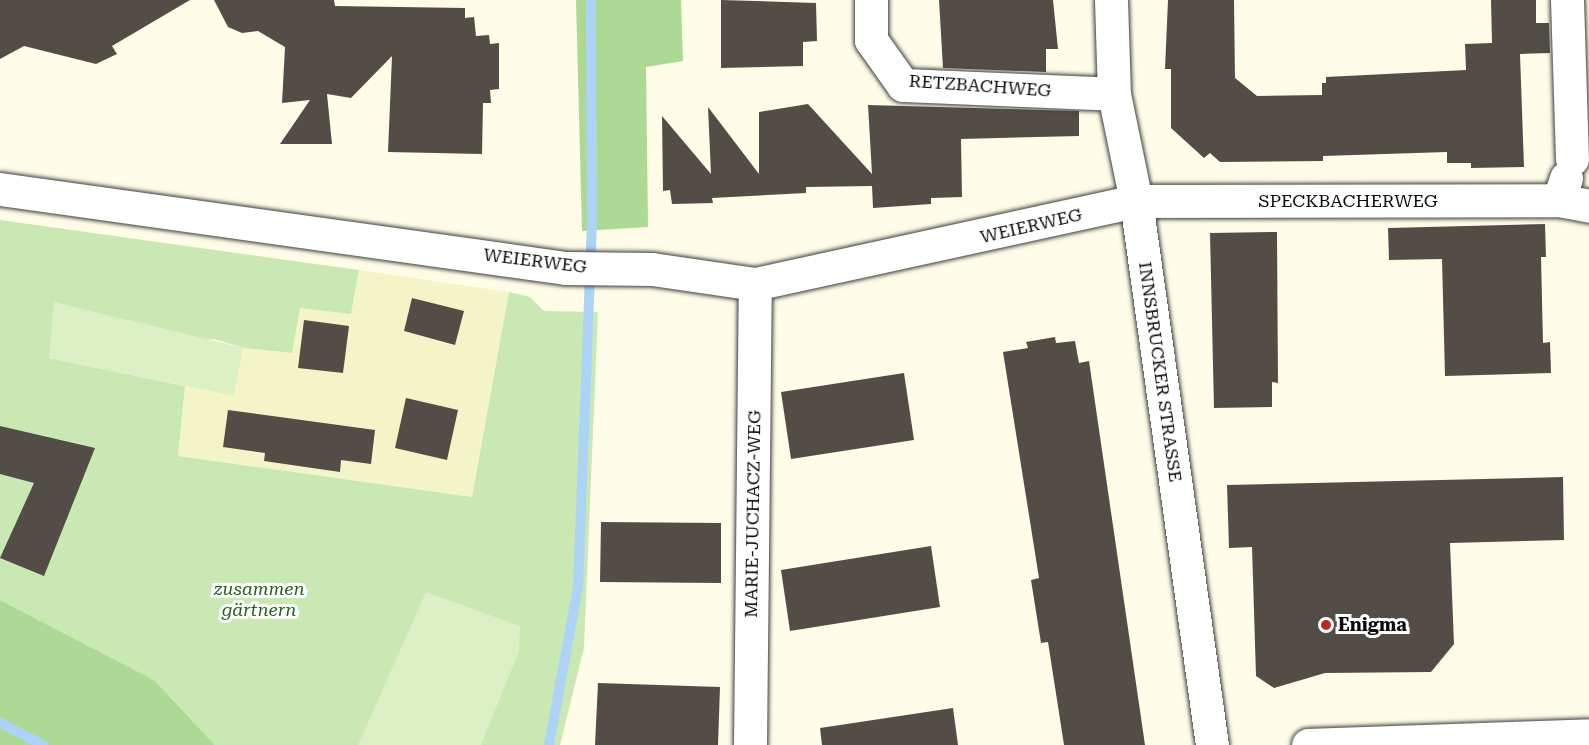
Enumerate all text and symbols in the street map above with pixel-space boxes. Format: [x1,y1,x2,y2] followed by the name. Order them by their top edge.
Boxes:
[908,70,1052,102] street label: RETZBACHWEG
[1258,190,1438,212] street label: SPECKBACHERWEG
[978,204,1084,248] street label: WEIERWEG
[482,244,588,278] street label: WEIERWEG
[1134,260,1186,484] street label: INNSBRUCKER STRASSE
[740,410,766,618] street label: MARIE-JUCHACZ-WEG
[213,579,305,622] park label: zusammen gärtnern
[1338,614,1407,636] place label: Enigma
[1319,618,1333,632] marker: Enigma

